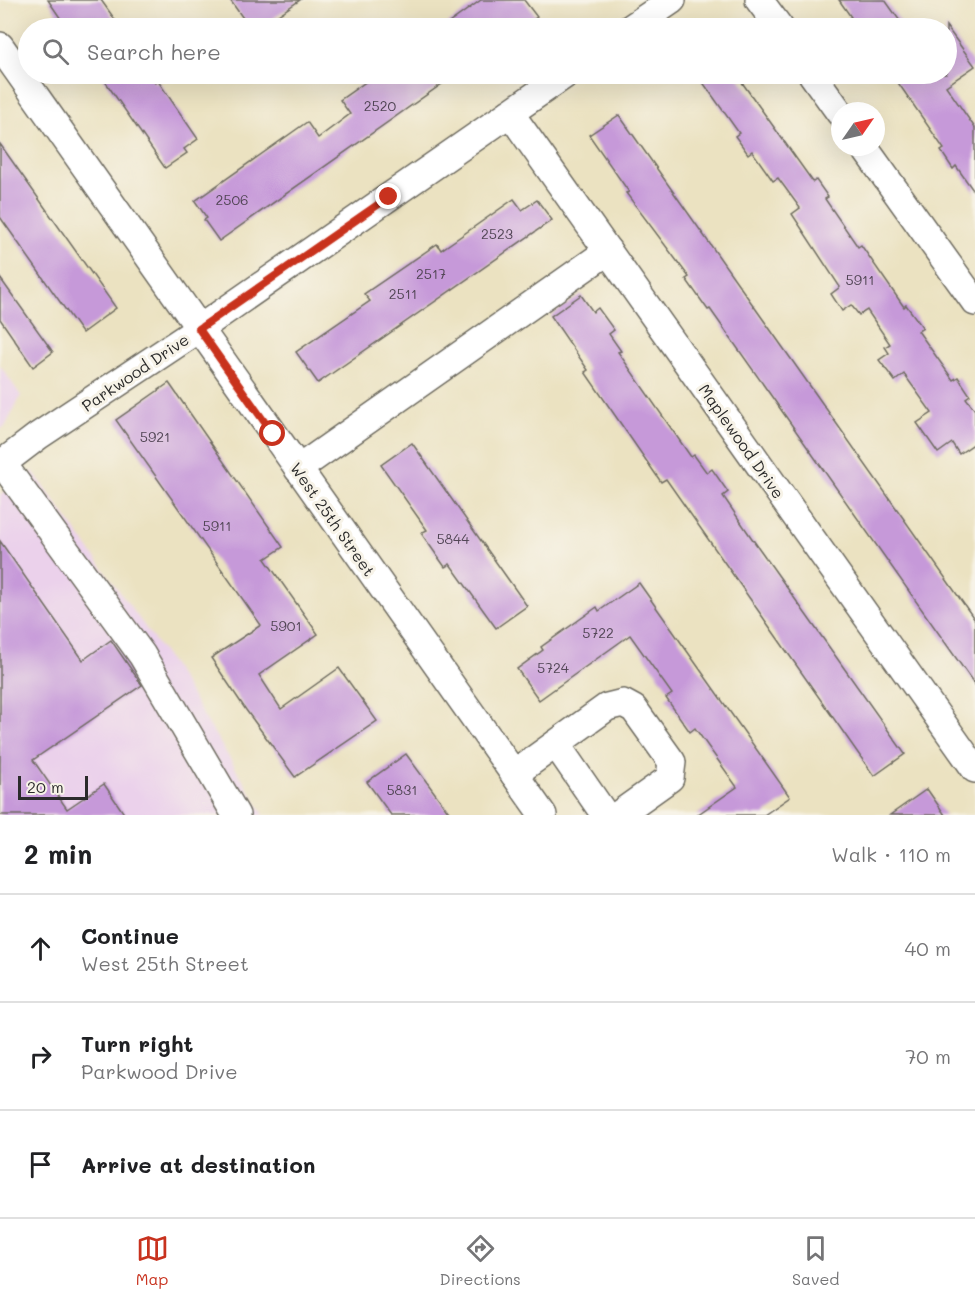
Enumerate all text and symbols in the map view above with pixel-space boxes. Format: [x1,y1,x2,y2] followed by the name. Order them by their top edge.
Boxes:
[18,18,957,84] search box
[39,35,72,68] icon: search
[87,37,221,66] text: Search here
[364,96,397,115] house number: 2520
[831,102,885,156] north arrow
[375,183,401,209] route end
[215,190,249,209] house number: 2506
[481,224,513,243] house number: 2523
[416,264,446,283] house number: 2517
[846,270,874,289] house number: 5911
[389,284,417,303] house number: 2511
[77,328,193,416] street label: Parkwood Drive
[695,379,789,503] street label: Maplewood Drive
[259,420,285,446] route start
[140,427,170,446] house number: 5921
[286,458,380,580] street label: West 25th Street
[203,516,231,535] house number: 5911
[436,529,470,548] house number: 5844
[270,616,302,635] house number: 5901
[582,623,614,642] house number: 5722
[537,658,570,677] house number: 5724
[18,773,88,800] scale bar
[27,776,64,797] text: 20 m
[386,780,418,799] house number: 5831
[24,837,92,871] text: 2 min
[831,841,951,867] text: Walk · 110 m
[81,921,179,950] text: Continue
[24,932,57,965] icon: ahead
[905,935,951,961] text: 40 m
[81,950,249,976] text: West 25th Street
[81,1029,193,1058] text: Turn right
[24,1040,57,1073] icon: right
[905,1043,951,1069] text: 70 m
[81,1058,238,1084] text: Parkwood Drive
[24,1148,57,1181] icon: arrive
[81,1150,316,1179] text: Arrive at destination
[136,1232,169,1289] tab: Map
[440,1232,521,1289] tab: Directions
[792,1232,839,1289] tab: Saved

